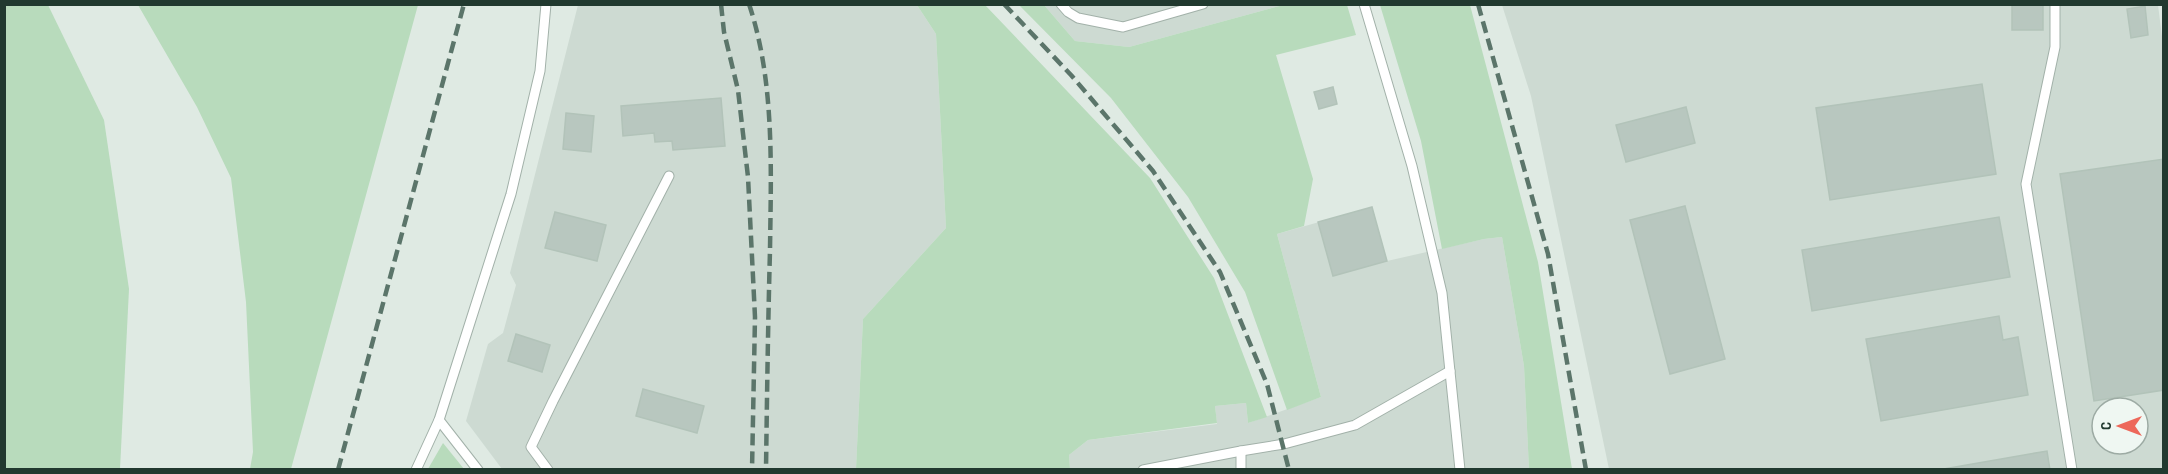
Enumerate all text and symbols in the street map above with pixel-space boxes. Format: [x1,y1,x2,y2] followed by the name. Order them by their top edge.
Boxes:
[2090,396,2150,456] north arrow
[2097,422,2116,430] text: С

